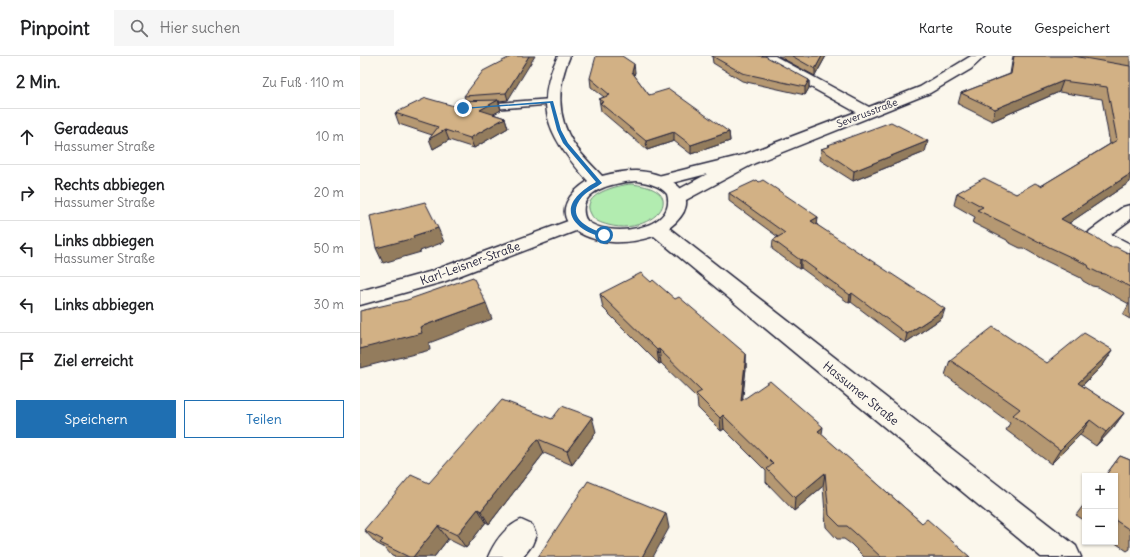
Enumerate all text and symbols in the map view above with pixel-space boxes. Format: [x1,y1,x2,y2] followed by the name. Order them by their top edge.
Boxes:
[114,10,394,46] search box
[20,16,90,40] text: Pinpoint
[128,17,150,39] icon: search
[160,18,240,37] text: Hier suchen
[919,19,953,37] text: Karte
[975,19,1012,37] text: Route
[1034,19,1110,37] text: Gespeichert
[16,71,60,93] text: 2 Min.
[262,74,344,91] text: Zu Fuß · 110 m
[835,95,899,131] street label: Severusstraße
[454,99,472,117] route end
[54,119,128,138] text: Geradeaus
[16,126,38,148] icon: ahead
[316,128,344,145] text: 10 m
[54,138,155,155] text: Hassumer Straße
[54,175,165,194] text: Rechts abbiegen
[16,182,38,204] icon: right
[314,184,344,201] text: 20 m
[54,194,155,211] text: Hassumer Straße
[595,226,613,244] route start
[54,231,154,250] text: Links abbiegen
[16,238,38,260] icon: left
[418,238,522,288] street label: Karl-Leisner-Straße
[313,240,344,257] text: 50 m
[54,250,155,267] text: Hassumer Straße
[16,294,38,316] icon: left
[54,295,154,314] text: Links abbiegen
[314,296,344,313] text: 30 m
[16,350,38,372] icon: arrive
[54,351,133,370] text: Ziel erreicht
[820,358,902,428] street label: Hassumer Straße
[16,400,176,438] button: Speichern
[184,400,344,438] button: Teilen
[1082,473,1118,545] map controls
[1082,473,1118,509] button: +
[1082,509,1118,545] button: −

